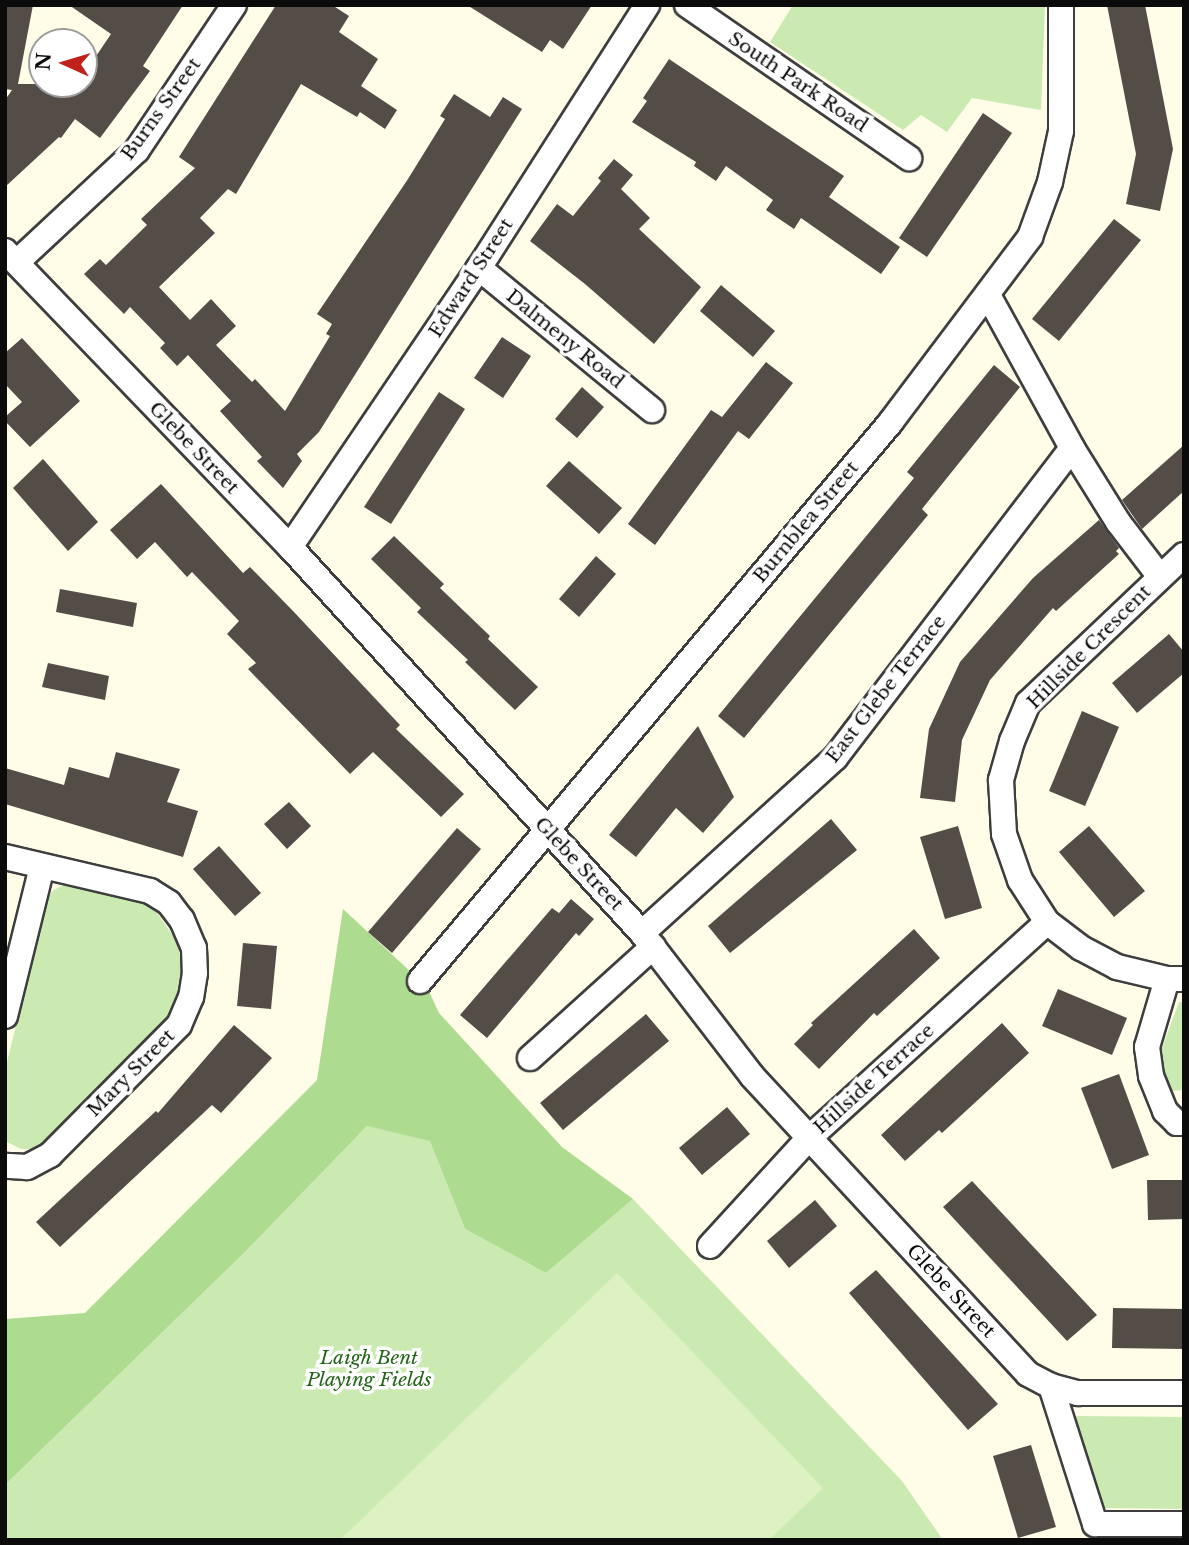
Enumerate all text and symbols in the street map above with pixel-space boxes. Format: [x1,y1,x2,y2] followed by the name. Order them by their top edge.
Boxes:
[724,27,872,137] street label: South Park Road
[28,28,98,98] north arrow
[31,52,56,71] text: N
[116,54,206,164] street label: Burns Street
[424,214,518,342] street label: Edward Street
[501,284,629,394] street label: Dalmeny Road
[144,397,244,499] street label: Glebe Street
[748,456,864,588] street label: Burnblea Street
[1022,580,1156,714] street label: Hillside Crescent
[821,610,951,768] street label: East Glebe Terrace
[530,813,628,915] street label: Glebe Street
[809,1019,939,1139] street label: Hillside Terrace
[82,1024,180,1122] street label: Mary Street
[902,1240,1000,1342] street label: Glebe Street
[306,1347,432,1391] park label: Laigh Bent Playing Fields

